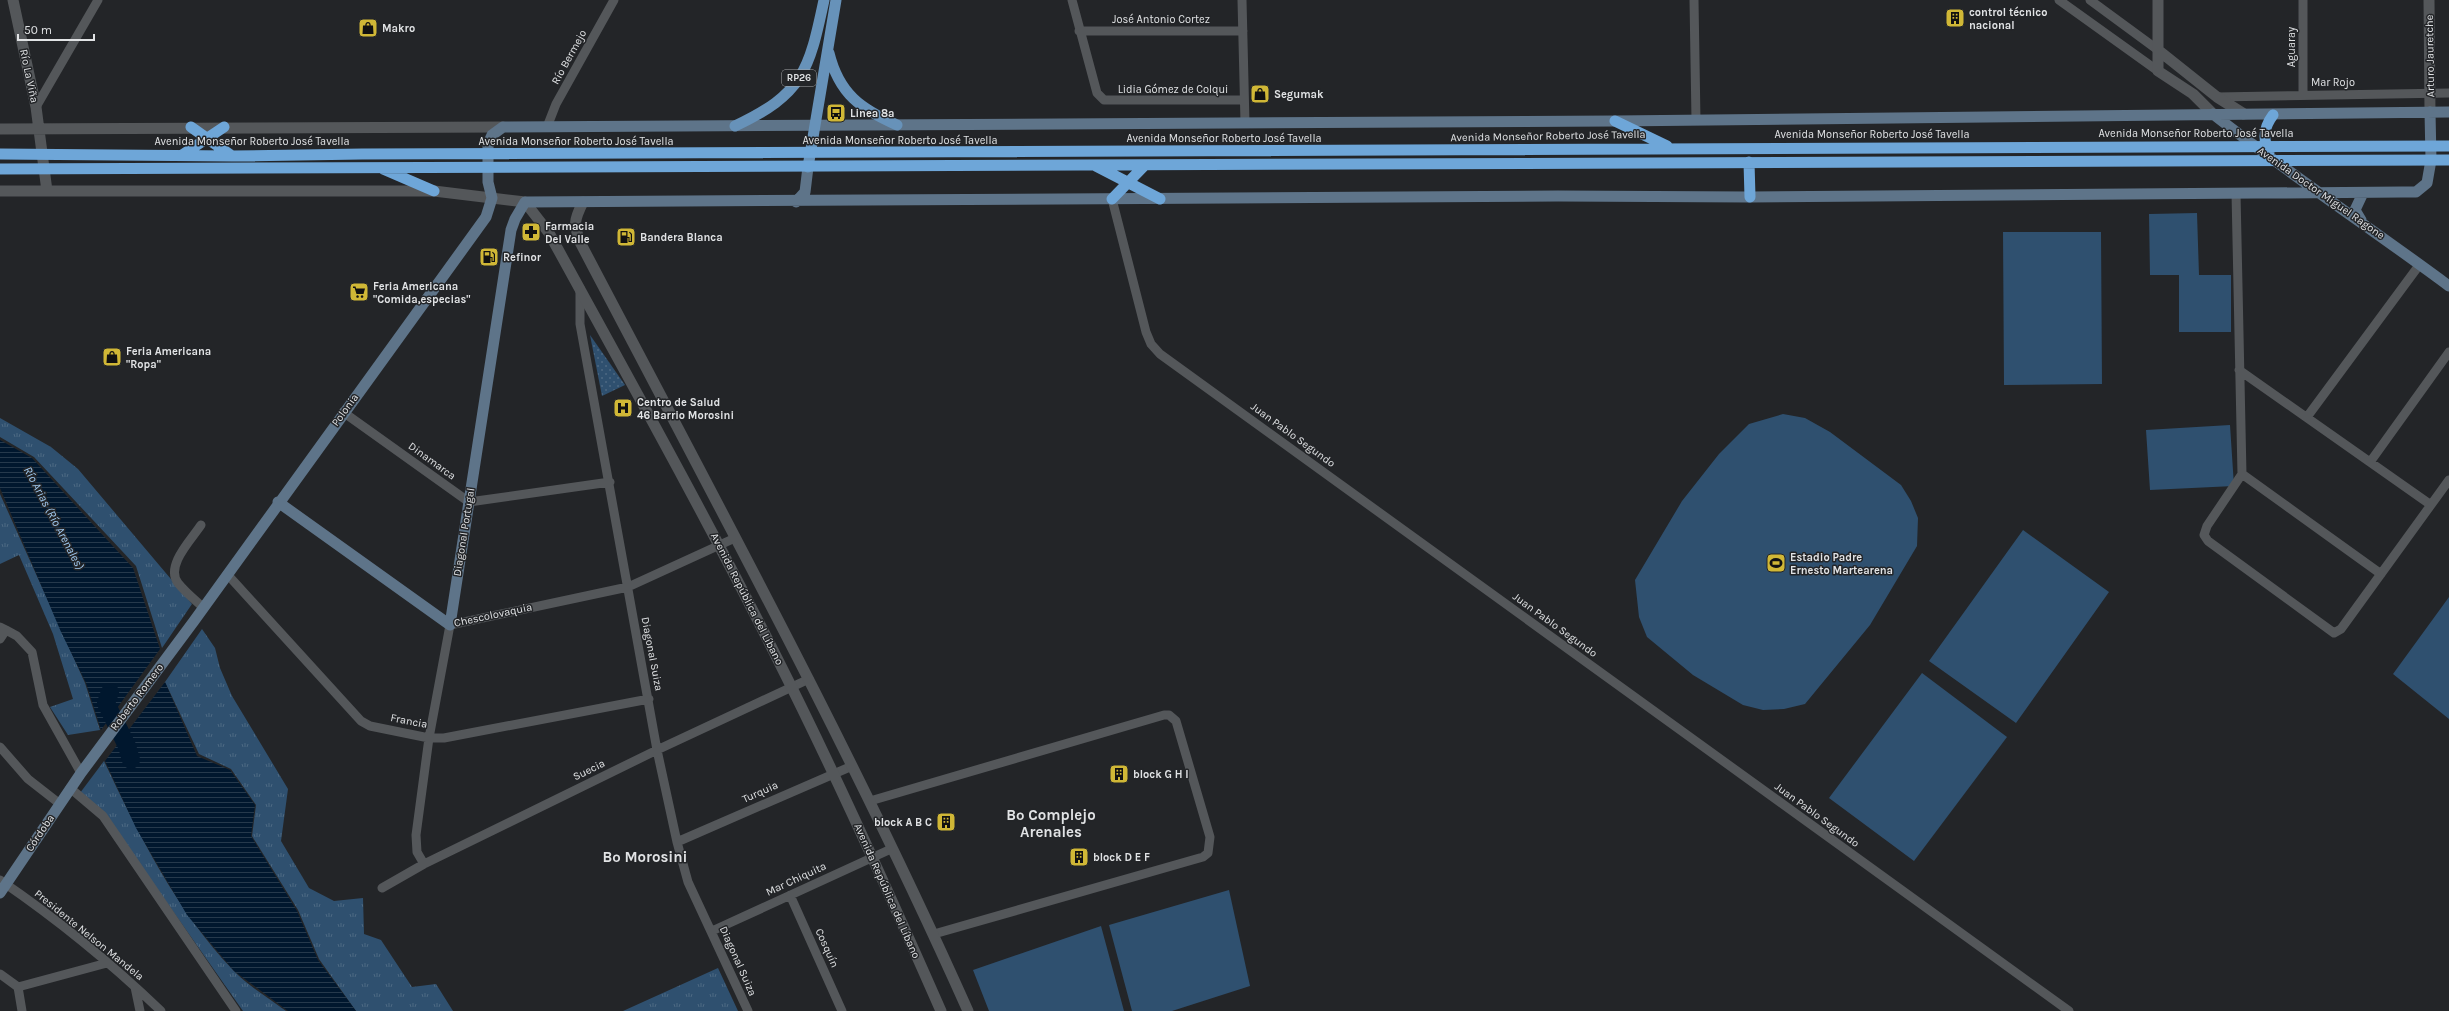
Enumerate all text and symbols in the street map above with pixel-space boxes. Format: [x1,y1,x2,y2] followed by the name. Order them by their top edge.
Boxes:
[1969,6,2047,32] place label: control técnico nacional
[1944,7,1966,29] building icon: control técnico nacional
[1112,13,1210,26] street label: José Antonio Cortez
[2423,14,2437,97] street label: Arturo Jauretche
[18,16,94,42] scale bar
[357,17,379,39] shop icon: Makro
[382,22,415,35] place label: Makro
[24,23,52,37] text: 50 m
[549,27,589,87] street label: Río Bermejo
[2285,27,2298,67] street label: Aguaray
[17,48,41,104] street label: Río La Viña
[782,70,816,86] road number: RP26
[2311,76,2355,89] street label: Mar Rojo
[1118,83,1228,96] street label: Lidia Gómez de Colqui
[1249,83,1271,105] shop icon: Segumak
[1274,88,1324,101] place label: Segumak
[825,102,847,124] bus stop icon: Linea 8a
[850,107,895,120] place label: Linea 8a
[2098,127,2294,140] street label: Avenida Monseñor Roberto José Tavella
[1450,128,1646,144] street label: Avenida Monseñor Roberto José Tavella
[1774,128,1970,141] street label: Avenida Monseñor Roberto José Tavella
[1126,132,1322,145] street label: Avenida Monseñor Roberto José Tavella
[802,134,998,147] street label: Avenida Monseñor Roberto José Tavella
[154,135,350,148] street label: Avenida Monseñor Roberto José Tavella
[478,135,674,148] street label: Avenida Monseñor Roberto José Tavella
[2255,144,2387,242] street label: Avenida Doctor Miguel Ragone
[545,220,594,246] place label: Farmacia Del Valle
[520,221,542,243] pharmacy icon: Farmacia Del Valle
[615,226,637,248] fuel station icon: Bandera Blanca
[640,231,723,244] place label: Bandera Blanca
[478,246,500,268] fuel station icon: Refinor
[503,251,542,264] place label: Refinor
[373,280,470,306] place label: Feria Americana "Comida,especias"
[348,281,370,303] supermarket icon: Feria Americana "Comida,especias"
[126,345,211,371] place label: Feria Americana "Ropa"
[101,346,123,368] shop icon: Feria Americana "Ropa"
[329,391,361,429] street label: Polonia
[637,396,734,422] place label: Centro de Salud 46 Barrio Morosini
[612,397,634,419] hospital icon: Centro de Salud 46 Barrio Morosini
[1248,400,1338,470] street label: Juan Pablo Segundo
[406,439,458,483] street label: Dinamarca
[21,464,87,572] water label: Río Arias (Río Arenales)
[451,487,477,577] street label: Diagonal Portugal
[708,531,786,667] street label: Avenida República del Líbano
[1790,551,1893,577] place label: Estadio Padre Ernesto Martearena
[1765,552,1787,574] sports icon: Estadio Padre Ernesto Martearena
[1510,590,1600,660] street label: Juan Pablo Segundo
[453,600,533,630] street label: Chescolovaquia
[638,616,666,692] street label: Diagonal Suiza
[108,661,166,733] street label: Roberto Romero
[389,711,429,731] street label: Francia
[571,757,607,783] street label: Suecia
[1108,763,1130,785] building icon: block G H I
[1133,768,1189,781] place label: block G H I
[740,778,780,806] street label: Turquia
[1772,780,1862,850] street label: Juan Pablo Segundo
[1006,806,1096,841] district label: Bº Complejo Arenales
[935,811,957,833] building icon: block A B C
[23,812,57,854] street label: Córdoba
[874,816,932,829] place label: block A B C
[851,821,923,961] street label: Avenida República del Líbano
[1068,846,1090,868] building icon: block D E F
[602,848,688,866] district label: Bº Morosini
[1093,851,1150,864] place label: block D E F
[764,859,828,899] street label: Mar Chiquita
[32,887,146,983] street label: Presidente Nelson Mandela
[717,924,759,998] street label: Diagonal Suiza
[813,926,841,970] street label: Cosquín

